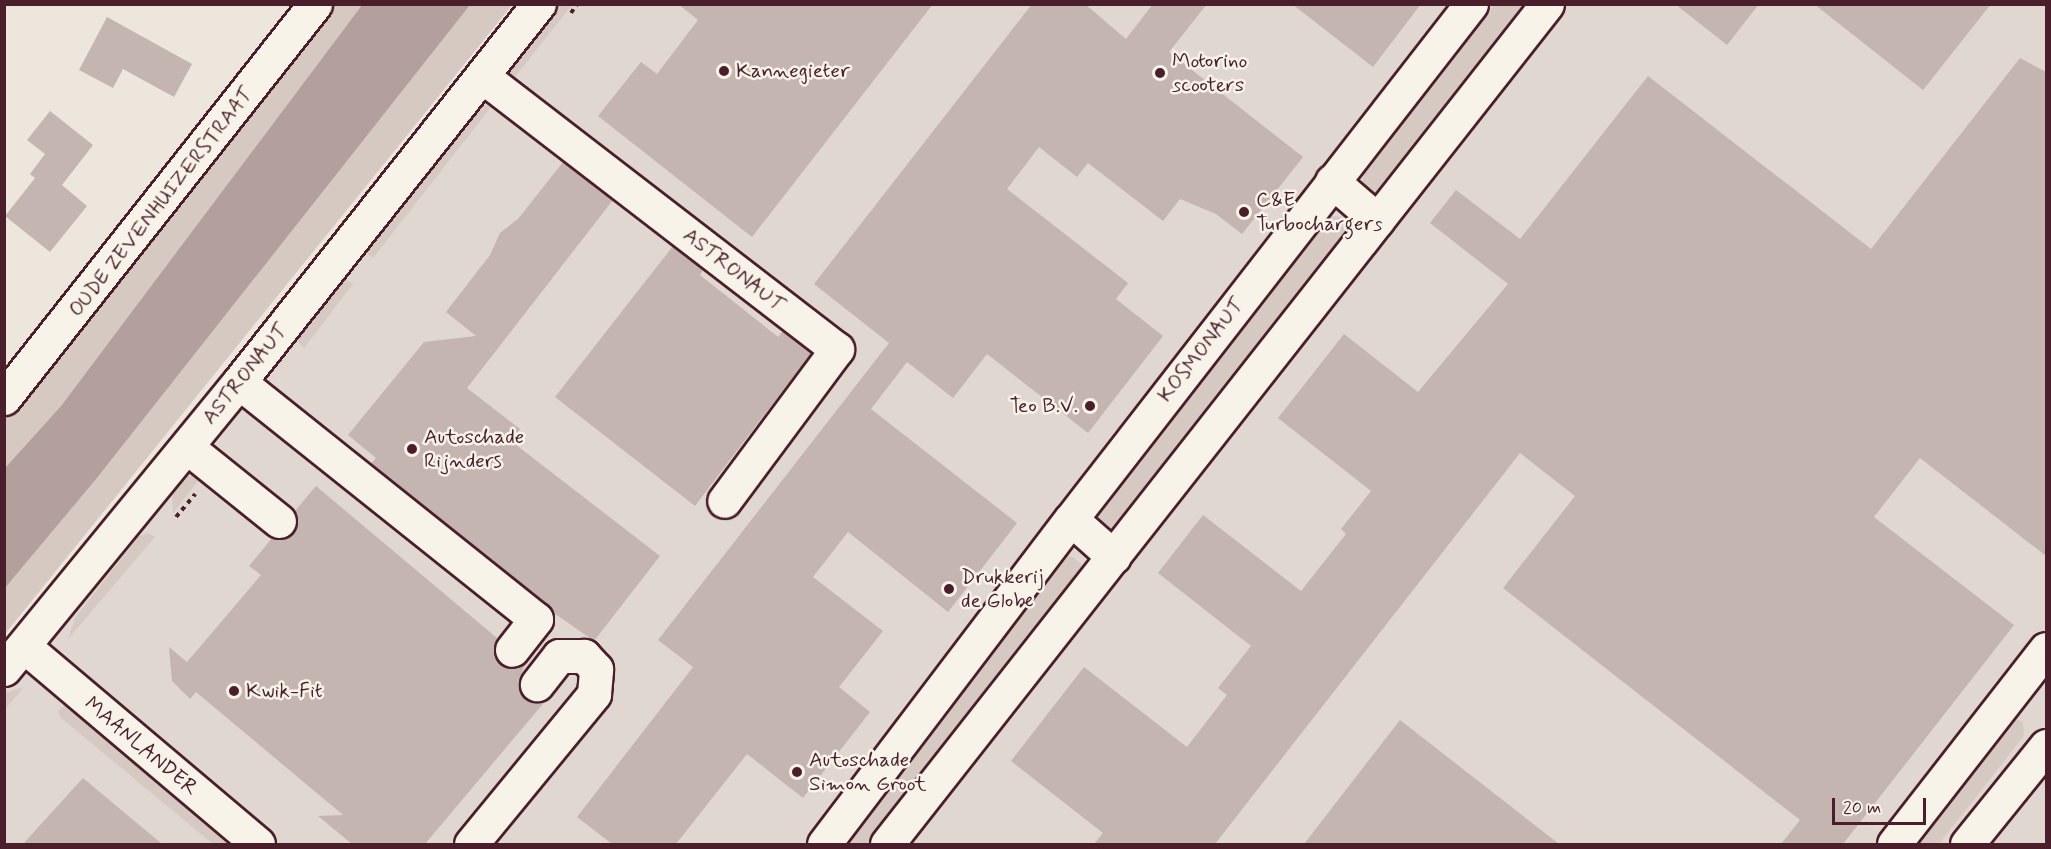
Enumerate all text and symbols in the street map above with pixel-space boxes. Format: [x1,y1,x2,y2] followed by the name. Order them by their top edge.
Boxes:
[1172,48,1247,98] place label: Motorino scooters
[736,58,850,84] place label: Kannegieter
[717,64,731,78] marker: Kannegieter
[1153,66,1167,80] marker: Motorino scooters
[63,81,259,323] street label: OUDE ZEVENHUIZERSTRAAT
[1256,187,1383,237] place label: C&E Turbochargers
[1237,205,1251,219] marker: C&E Turbochargers
[678,222,790,318] street label: ASTRONAUT
[1152,293,1250,407] street label: KOSMONAUT
[197,319,293,429] street label: ASTRONAUT
[1009,393,1078,419] place label: Teo B.V.
[1083,399,1097,413] marker: Teo B.V.
[424,424,524,474] place label: Autoschade Rijnders
[405,442,419,456] marker: Autoschade Rijnders
[961,564,1044,614] place label: Drukkerij de Globe
[942,582,956,596] marker: Drukkerij de Globe
[246,678,323,704] place label: Kwik-Fit
[227,684,241,698] marker: Kwik-Fit
[79,691,203,801] street label: MAANLANDER
[809,747,927,797] place label: Autoschade Simon Groot
[790,765,804,779] marker: Autoschade Simon Groot
[1835,786,1930,824] scale bar
[1843,796,1881,820] text: 20 m

